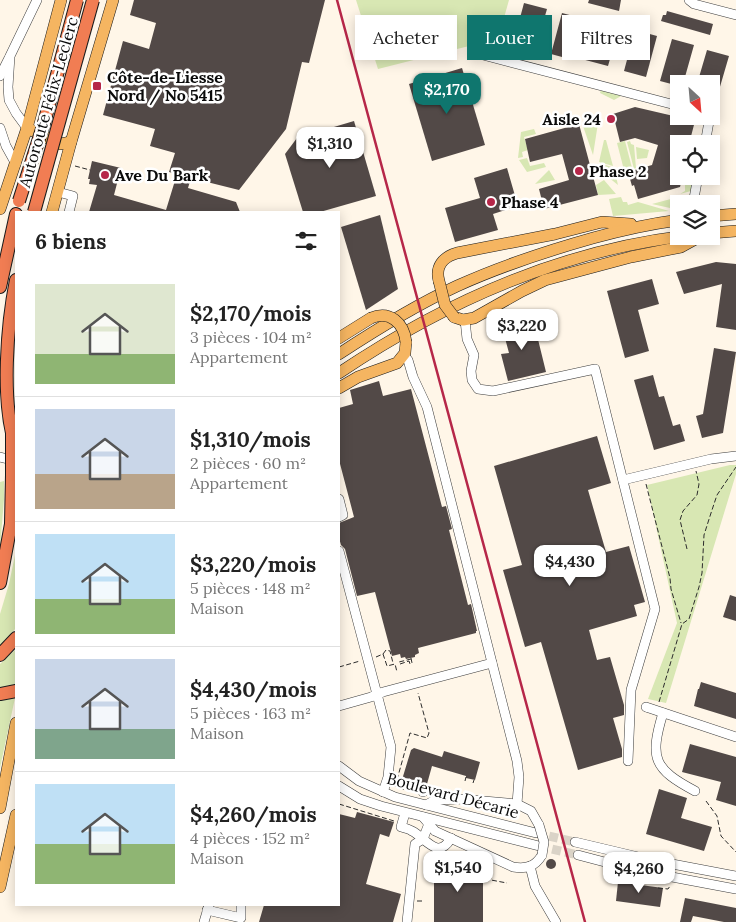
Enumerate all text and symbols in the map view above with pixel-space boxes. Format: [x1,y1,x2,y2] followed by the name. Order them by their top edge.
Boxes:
[14,14,82,191] street label: Autoroute Félix-Leclerc
[355,15,457,60] chip: Acheter
[467,15,552,60] chip: Louer
[562,15,650,60] chip: Filtres
[107,67,223,106] place label: Côte-de-Liesse Nord / No 5415
[406,72,488,115] pin: $2,170
[670,75,720,125] north arrow
[670,75,720,245] map controls
[424,79,470,99] text: $2,170
[91,80,103,92] marker: Côte-de-Liesse Nord / No 5415
[542,109,601,129] place label: Aisle 24
[605,113,617,125] marker: Aisle 24
[289,126,371,169] pin: $1,310
[307,133,353,153] text: $1,310
[670,135,720,185] button: locate
[589,161,647,181] place label: Phase 2
[115,165,209,185] place label: Ave Du Bark
[573,165,585,177] marker: Phase 2
[99,169,111,181] marker: Ave Du Bark
[501,192,559,212] place label: Phase 4
[670,195,720,245] button: layers
[485,196,497,208] marker: Phase 4
[292,227,320,255] icon: filters
[35,228,106,255] text: 6 biens
[190,300,312,327] text: $2,170/mois
[75,304,135,364] icon: home
[481,308,563,351] pin: $3,220
[497,315,547,335] text: $3,220
[190,327,312,347] text: 3 pièces · 104 m²
[190,347,288,367] text: Appartement
[190,426,311,453] text: $1,310/mois
[75,429,135,489] icon: home
[190,453,306,473] text: 2 pièces · 60 m²
[190,473,288,493] text: Appartement
[529,544,611,587] pin: $4,430
[190,551,316,578] text: $3,220/mois
[545,551,595,571] text: $4,430
[75,554,135,614] icon: home
[190,578,311,598] text: 5 pièces · 148 m²
[190,598,244,618] text: Maison
[190,676,317,703] text: $4,430/mois
[75,679,135,739] icon: home
[190,703,311,723] text: 5 pièces · 163 m²
[190,723,244,743] text: Maison
[385,768,522,822] street label: Boulevard Décarie
[190,801,317,828] text: $4,260/mois
[75,804,135,864] icon: home
[190,828,310,848] text: 4 pièces · 152 m²
[190,848,244,868] text: Maison
[417,850,499,893] pin: $1,540
[598,852,680,894] pin: $4,260
[434,857,482,877] text: $1,540
[614,858,664,878] text: $4,260

